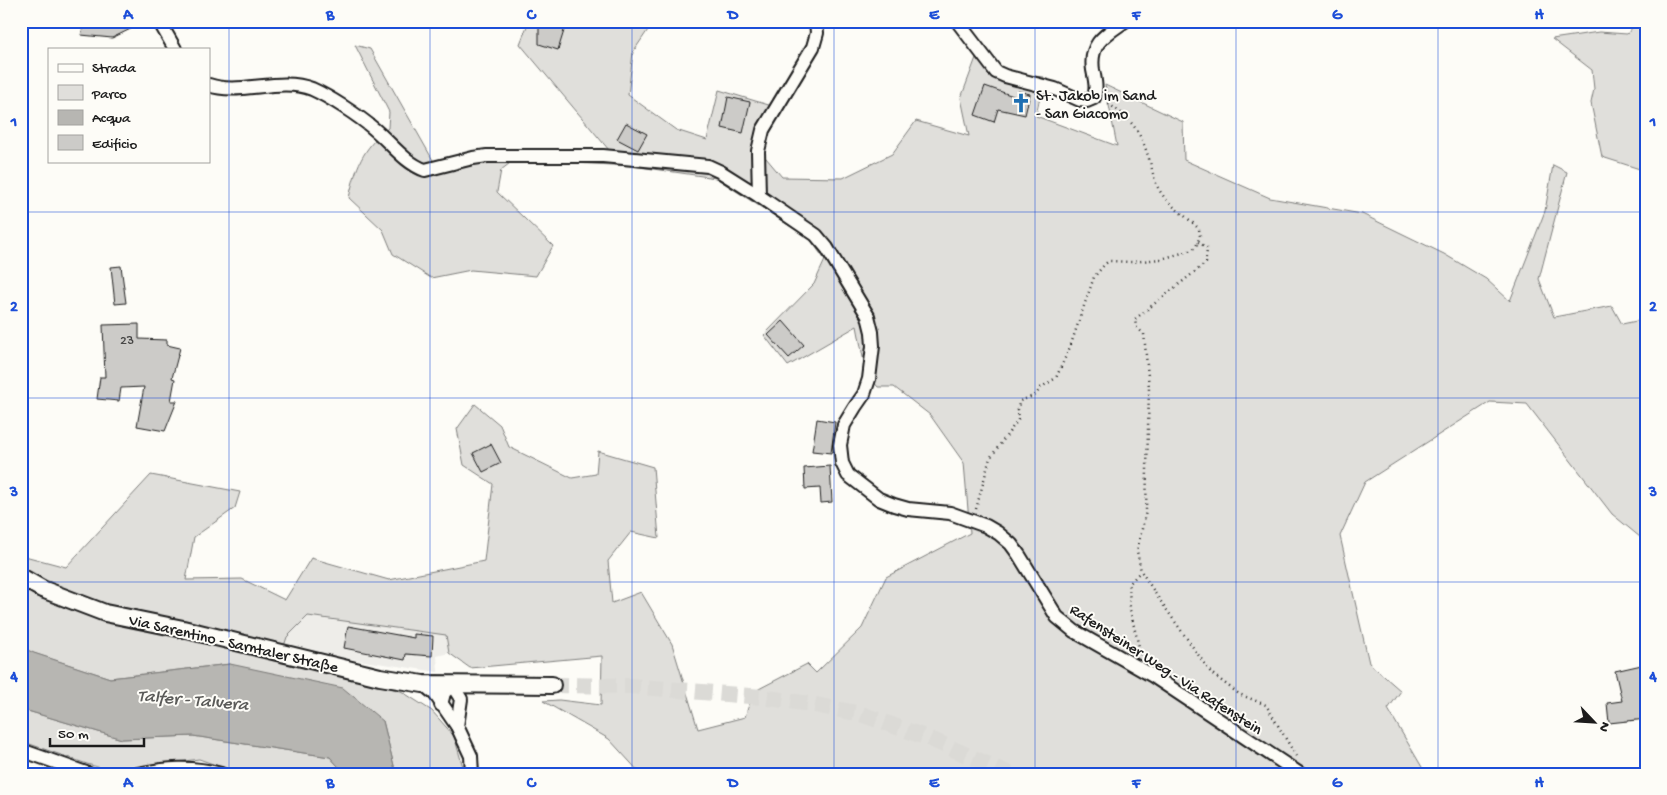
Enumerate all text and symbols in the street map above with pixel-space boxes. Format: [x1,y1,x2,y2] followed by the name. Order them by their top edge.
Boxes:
[122,7,134,26] text: A
[325,7,335,26] text: B
[526,7,537,26] text: C
[726,7,739,26] text: D
[929,7,940,26] text: E
[1131,7,1142,26] text: F
[1332,7,1343,26] text: G
[1534,7,1544,26] text: H
[48,48,210,162] legend
[92,60,137,78] text: Strada
[91,86,127,104] text: Parco
[1036,88,1157,125] place label: St. Jakob im Sand - San Giacomo
[1010,92,1032,114] church icon: St. Jakob im Sand - San Giacomo
[92,110,131,128] text: Acqua
[10,114,17,133] text: 1
[1649,114,1656,133] text: 1
[92,136,138,154] text: Edificio
[10,299,18,318] text: 2
[1649,299,1657,318] text: 2
[120,333,134,350] house number: 23
[9,484,18,503] text: 3
[1648,484,1657,503] text: 3
[1065,601,1265,741] street label: Rafensteiner Weg - Via Rafenstein
[126,612,340,679] street label: Via Sarentino - Sarntaler Straße
[9,669,18,688] text: 4
[1648,669,1657,688] text: 4
[137,686,250,717] water label: Talfer - Talvera
[1570,698,1620,748] north arrow
[50,715,144,747] scale bar
[1594,719,1613,734] text: N
[58,726,89,744] text: 50 m
[122,775,134,794] text: A
[325,775,335,794] text: B
[526,775,537,794] text: C
[726,775,739,794] text: D
[929,775,940,794] text: E
[1131,775,1142,794] text: F
[1332,775,1343,794] text: G
[1534,775,1544,794] text: H

